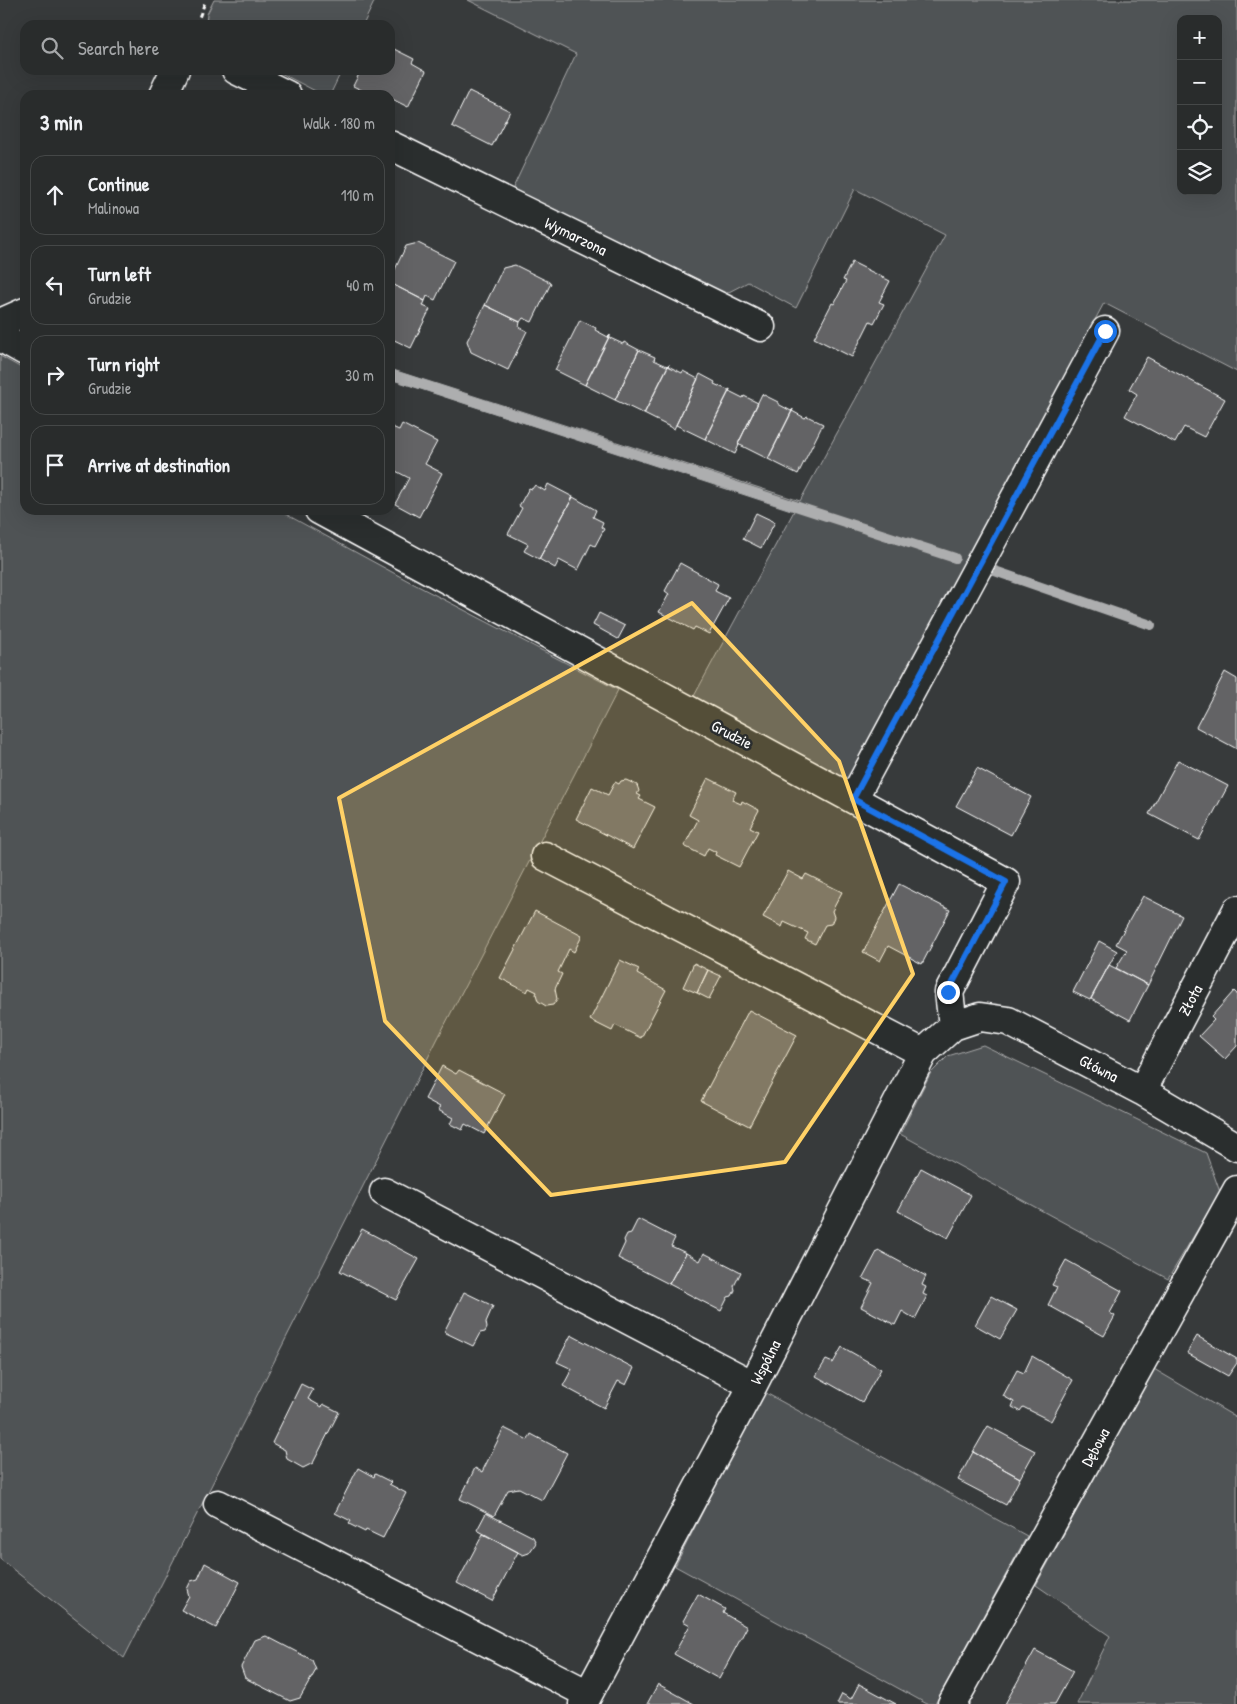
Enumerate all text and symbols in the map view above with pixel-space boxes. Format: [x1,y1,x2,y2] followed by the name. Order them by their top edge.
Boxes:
[1177,15,1222,195] map controls
[1177,15,1222,60] button: +
[20,20,395,75] search box
[38,34,66,62] icon: search
[78,35,159,61] text: Search here
[1177,60,1222,105] button: −
[1177,105,1222,150] button: locate
[40,108,83,137] text: 3 min
[303,112,375,134] text: Walk · 180 m
[1177,150,1222,195] button: layers
[88,171,149,197] text: Continue
[41,181,69,209] icon: ahead
[341,184,374,206] text: 110 m
[88,197,139,219] text: Malinowa
[541,211,611,261] street label: Wymarzona
[88,261,151,287] text: Turn left
[41,271,69,299] icon: left
[346,274,374,296] text: 40 m
[88,287,131,309] text: Grudzie
[1094,320,1117,343] route start
[88,351,159,377] text: Turn right
[41,361,69,389] icon: right
[345,364,374,386] text: 30 m
[88,377,131,399] text: Grudzie
[41,451,69,479] icon: arrive
[88,452,230,478] text: Arrive at destination
[708,714,757,754] street label: Grudzie
[937,981,960,1004] route end
[1173,981,1207,1019] street label: Złota
[1076,1049,1122,1087] street label: Główna
[745,1336,785,1388] street label: Wspólna
[1076,1424,1114,1470] street label: Dębowa

